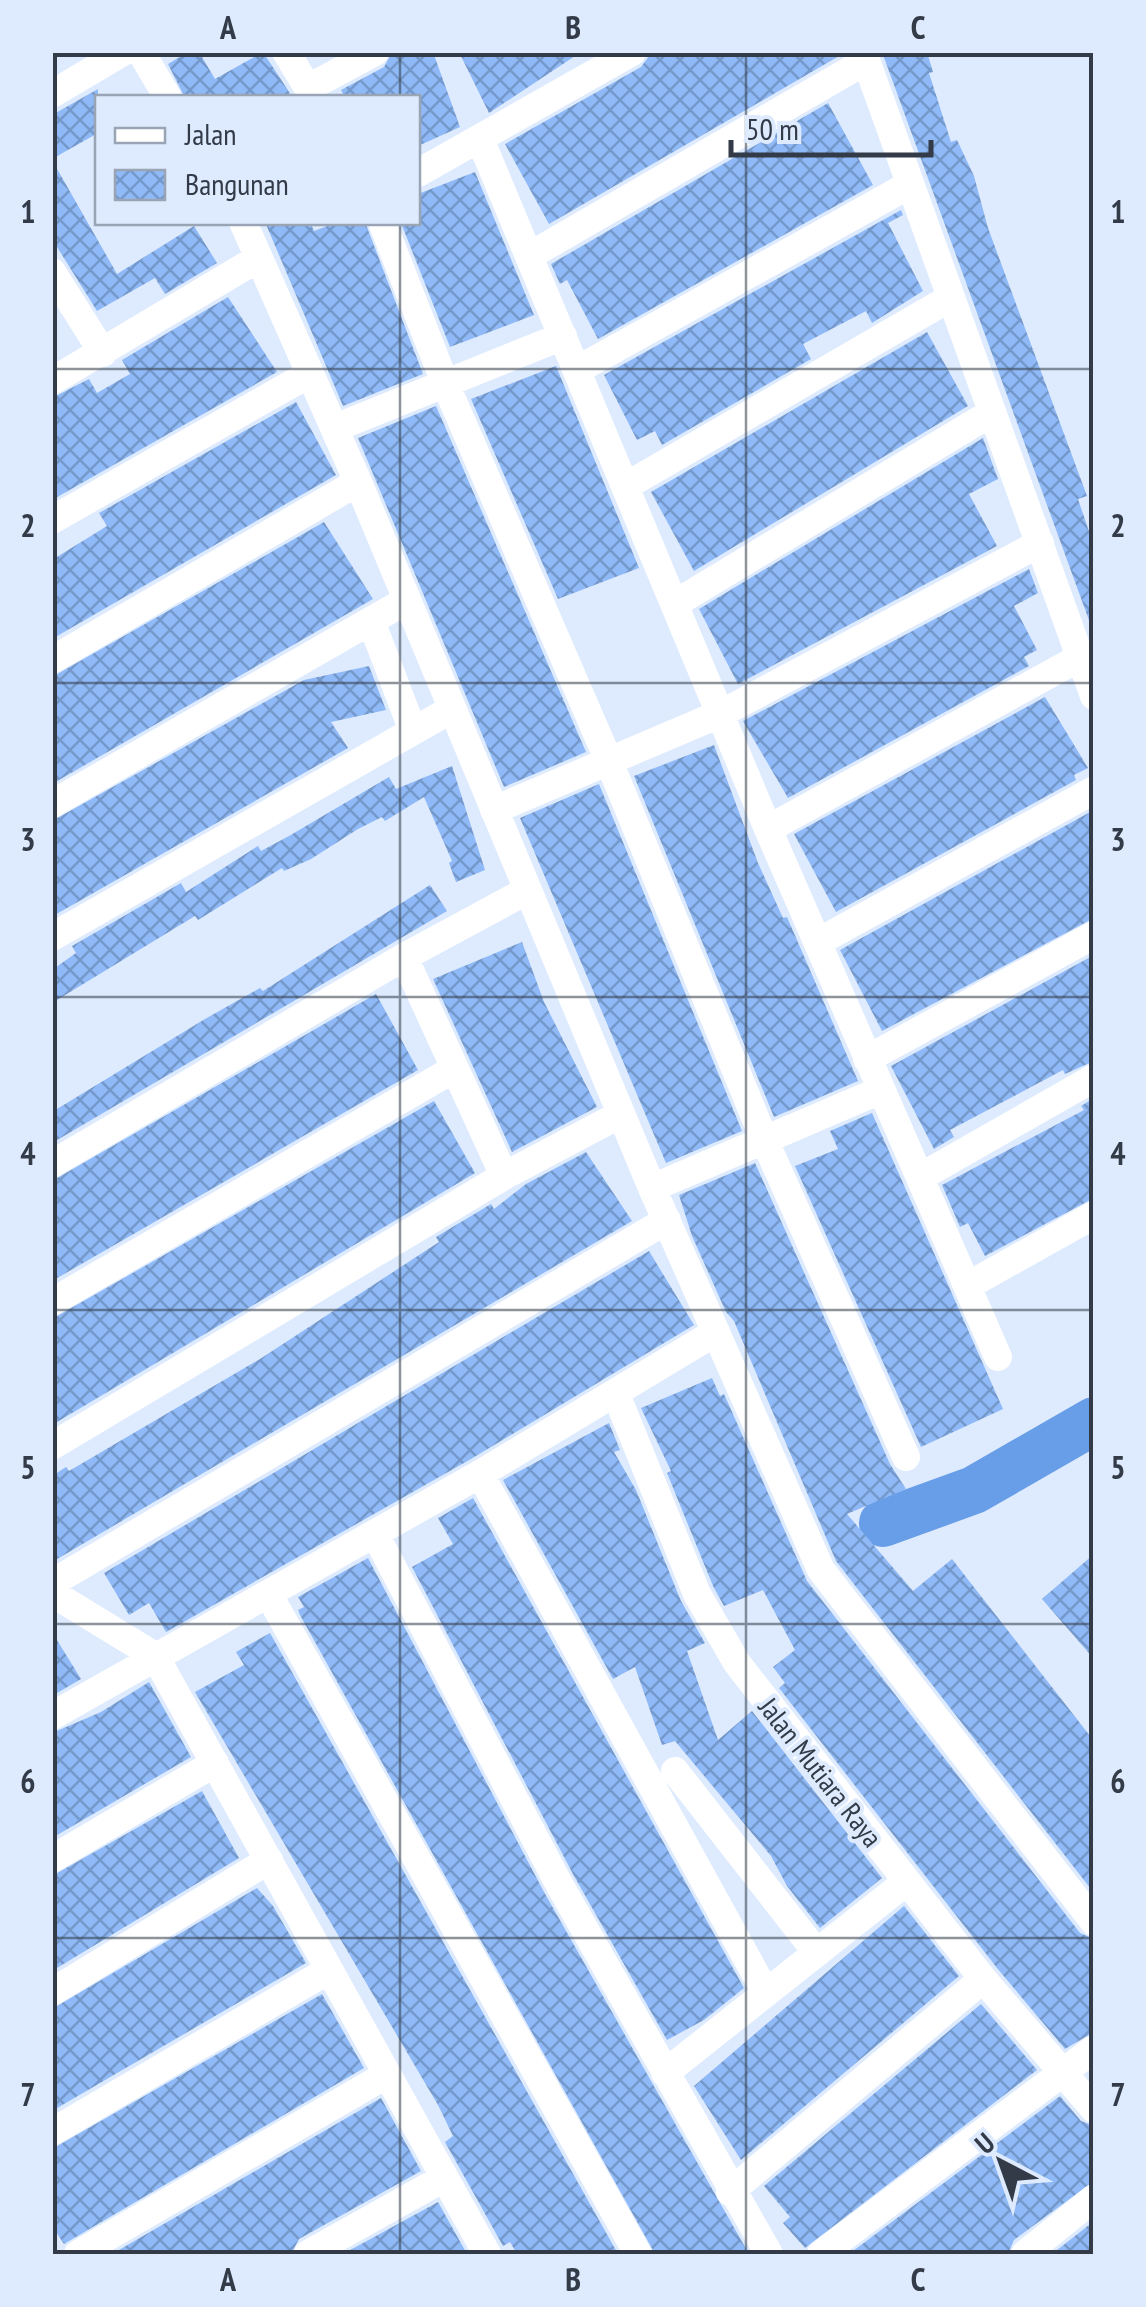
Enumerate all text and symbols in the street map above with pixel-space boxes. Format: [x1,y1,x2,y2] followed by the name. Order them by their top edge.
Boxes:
[219,6,237,48] text: A
[565,6,581,48] text: B
[911,6,926,48] text: C
[95,95,420,225] legend
[731,95,931,157] scale bar
[746,109,799,148] text: 50 m
[184,114,236,153] text: Jalan
[185,164,289,203] text: Bangunan
[20,190,36,232] text: 1
[1110,190,1126,232] text: 1
[20,504,36,546] text: 2
[1110,504,1126,546] text: 2
[20,818,36,860] text: 3
[1110,818,1126,860] text: 3
[20,1132,36,1174] text: 4
[1110,1132,1126,1174] text: 4
[20,1446,36,1488] text: 5
[1110,1446,1126,1488] text: 5
[750,1689,891,1854] street label: Jalan Mutiara Raya
[20,1760,36,1802] text: 6
[1110,1760,1126,1802] text: 6
[20,2073,36,2115] text: 7
[1110,2073,1126,2115] text: 7
[951,2112,1051,2212] north arrow
[967,2124,1002,2161] text: U
[219,2258,237,2300] text: A
[565,2258,581,2300] text: B
[911,2258,926,2300] text: C

